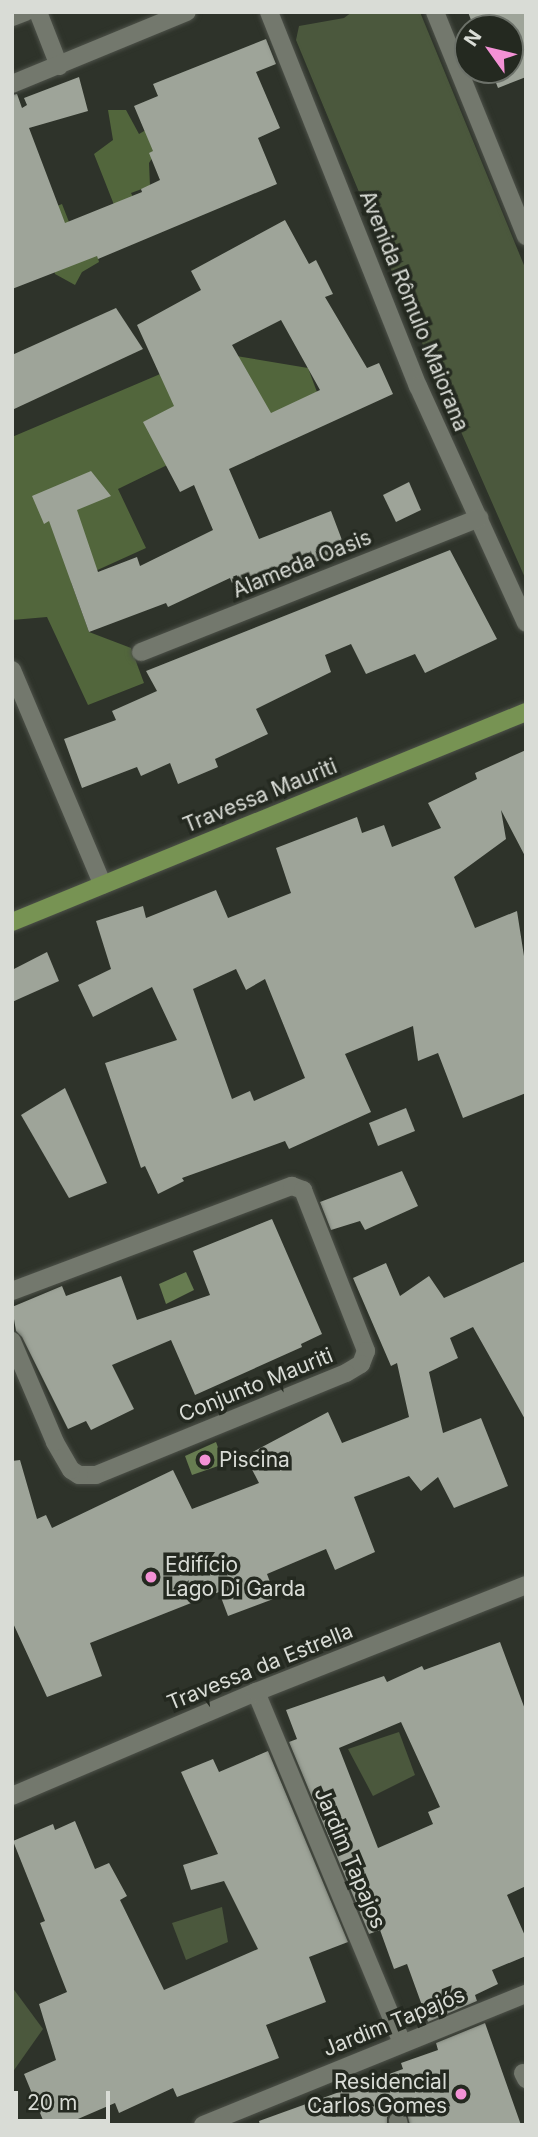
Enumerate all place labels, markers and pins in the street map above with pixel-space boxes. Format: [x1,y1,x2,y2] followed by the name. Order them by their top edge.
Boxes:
[219,1447,290,1473] place label: Piscina
[197,1452,213,1468] marker: Piscina
[165,1552,306,1602] place label: Edifício Lago Di Garda
[143,1569,159,1585] marker: Edifício Lago Di Garda
[307,2069,447,2119] place label: Residencial Carlos Gomes
[453,2086,469,2102] marker: Residencial Carlos Gomes

